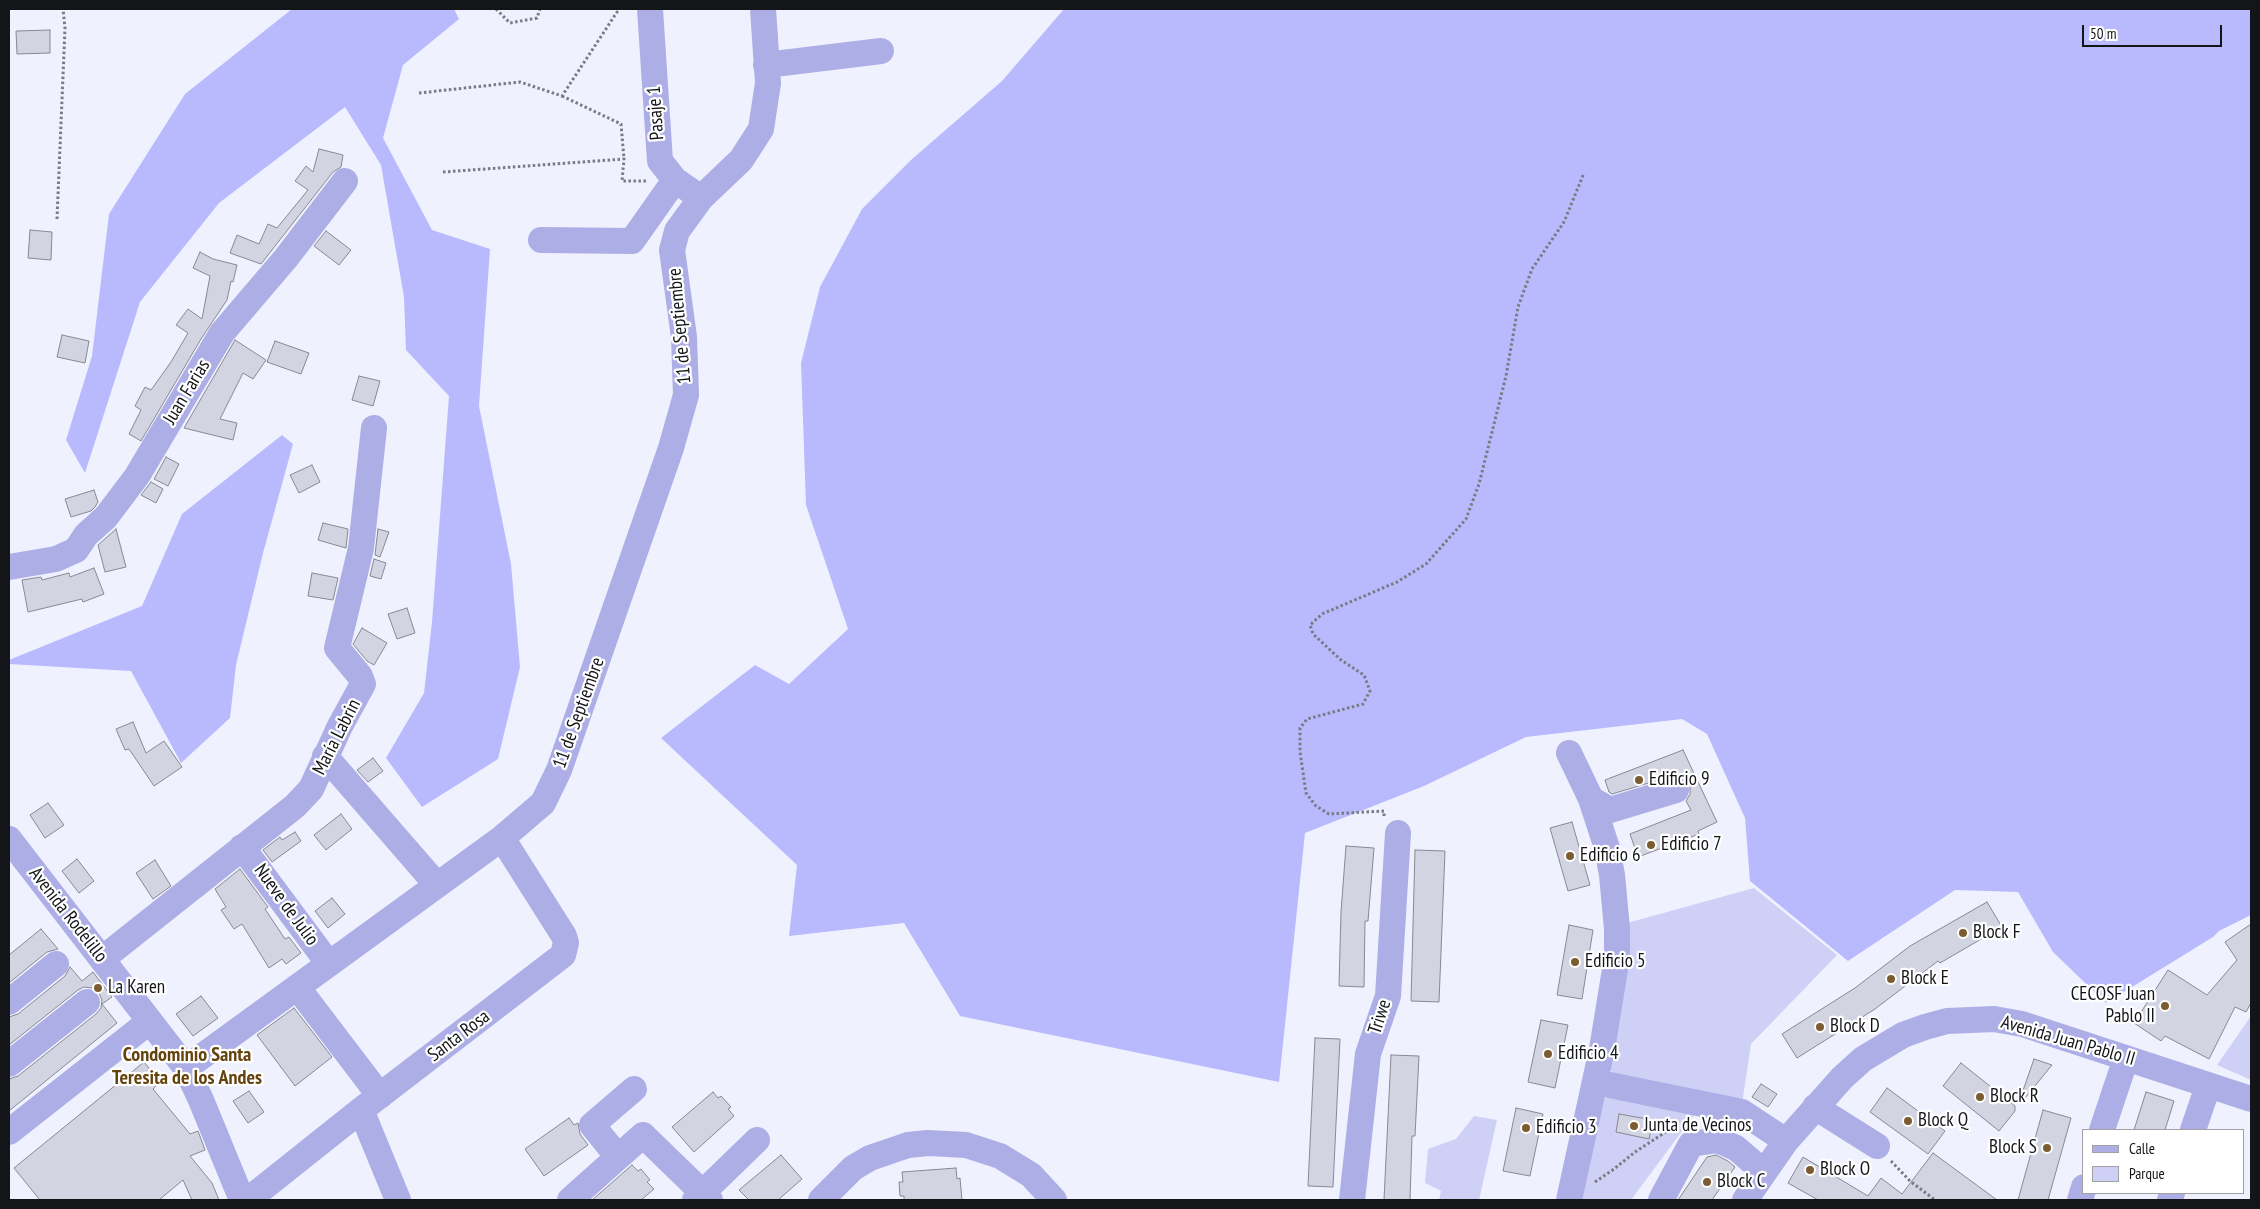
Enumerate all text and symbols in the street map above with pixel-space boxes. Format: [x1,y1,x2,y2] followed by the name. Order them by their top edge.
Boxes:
[2085,15,2225,47] scale bar
[2090,24,2116,43] text: 50 m
[643,85,669,141] street label: Pasaje 1
[664,267,696,385] street label: 11 de Septiembre
[159,355,215,429] street label: Juan Farias
[548,654,610,772] street label: 11 de Septiembre
[308,695,366,779] street label: María Labrin
[1649,769,1709,791] place label: Edificio 9
[1633,774,1645,786] marker: Edificio 9
[1661,834,1721,856] place label: Edificio 7
[1645,839,1657,851] marker: Edificio 7
[1580,845,1640,867] place label: Edificio 6
[1564,850,1576,862] marker: Edificio 6
[249,860,323,950] street label: Nueve de Julio
[24,863,112,967] street label: Avenida Rodelillo
[1973,922,2021,944] place label: Block F
[1957,927,1969,939] marker: Block F
[1585,951,1645,973] place label: Edificio 5
[1569,956,1581,968] marker: Edificio 5
[1901,968,1949,990] place label: Block E
[1885,973,1897,985] marker: Block E
[108,977,165,999] place label: La Karen
[92,982,104,994] marker: La Karen
[2071,984,2155,1028] place label: CECOSF Juan Pablo II
[1364,997,1396,1037] street label: Triwe
[2159,1000,2171,1012] marker: CECOSF Juan Pablo II
[424,1005,494,1067] street label: Santa Rosa
[1998,1011,2138,1071] street label: Avenida Juan Pablo II
[1830,1016,1880,1038] place label: Block D
[1814,1021,1826,1033] marker: Block D
[112,1043,262,1090] district label: Condominio Santa Teresita de los Andes
[1558,1043,1618,1065] place label: Edificio 4
[1542,1048,1554,1060] marker: Edificio 4
[1990,1086,2039,1108] place label: Block R
[1974,1091,1986,1103] marker: Block R
[1918,1110,1968,1132] place label: Block Q
[1644,1115,1752,1137] place label: Junta de Vecinos
[1902,1115,1914,1127] marker: Block Q
[1536,1117,1596,1139] place label: Edificio 3
[1628,1120,1640,1132] marker: Junta de Vecinos
[1520,1122,1532,1134] marker: Edificio 3
[2082,1129,2245,1194] legend
[1989,1137,2037,1159] place label: Block S
[2129,1139,2155,1158] text: Calle
[2041,1142,2053,1154] marker: Block S
[1820,1159,1870,1181] place label: Block O
[1804,1164,1816,1176] marker: Block O
[2129,1164,2165,1183] text: Parque
[1717,1171,1765,1193] place label: Block C
[1701,1176,1713,1188] marker: Block C

